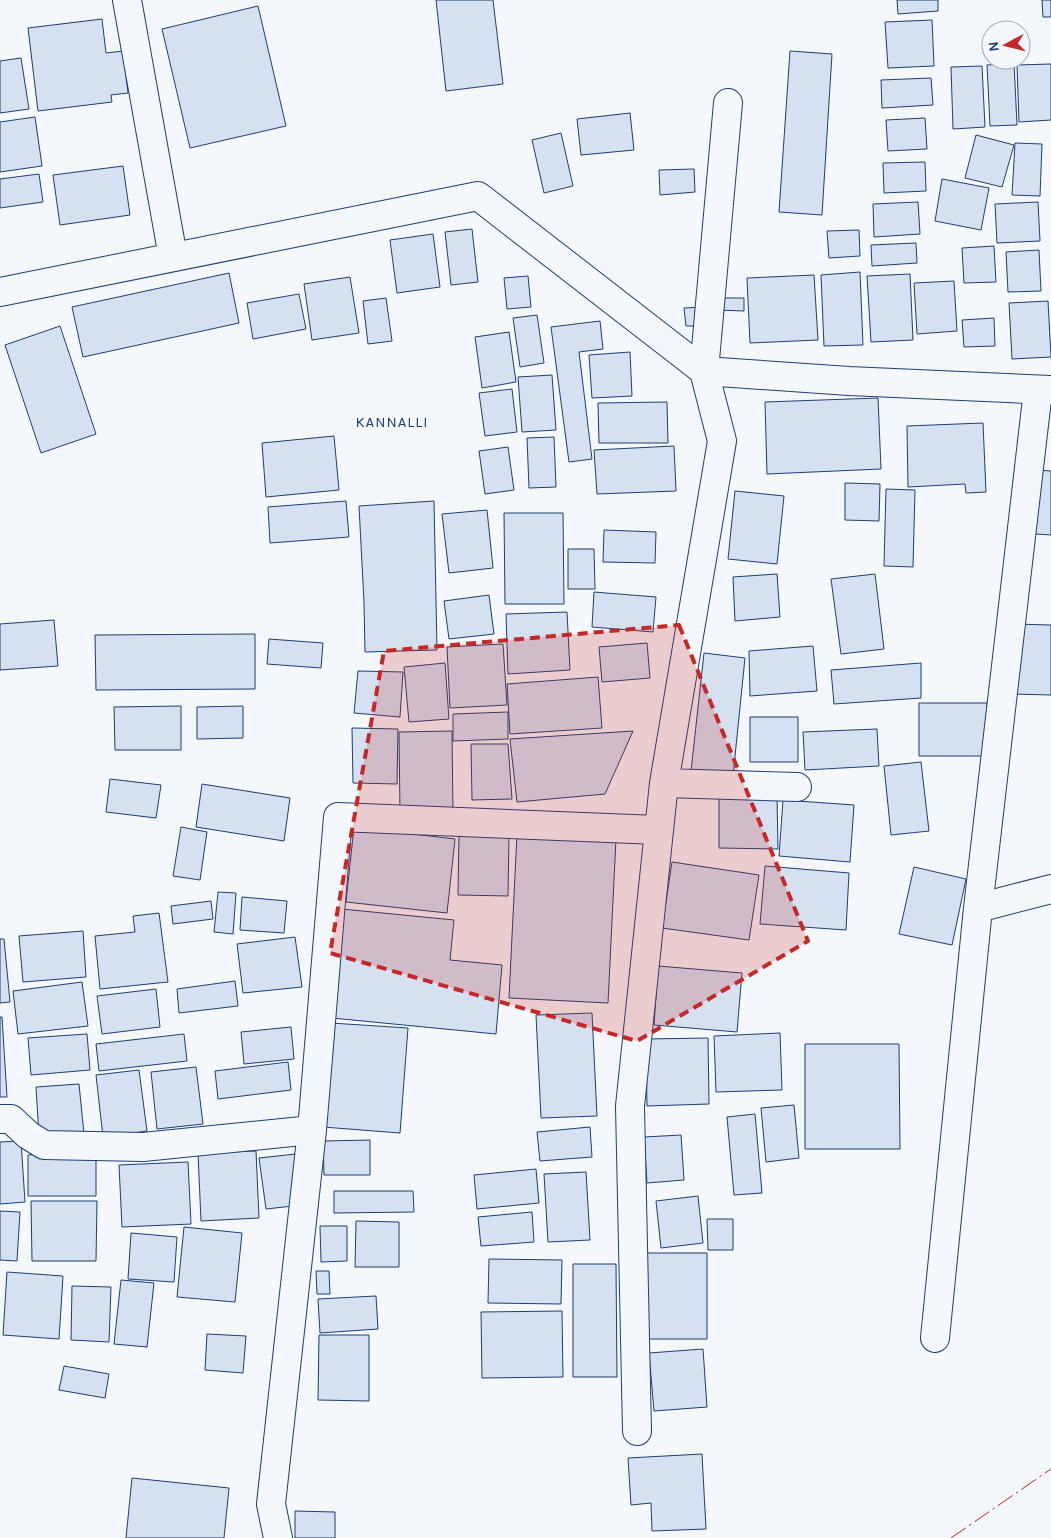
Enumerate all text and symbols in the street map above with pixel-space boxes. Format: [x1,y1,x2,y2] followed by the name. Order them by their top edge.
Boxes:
[981,20,1031,70] north arrow
[985,41,1003,53] text: N
[355,413,429,431] district label: KANNALLI

